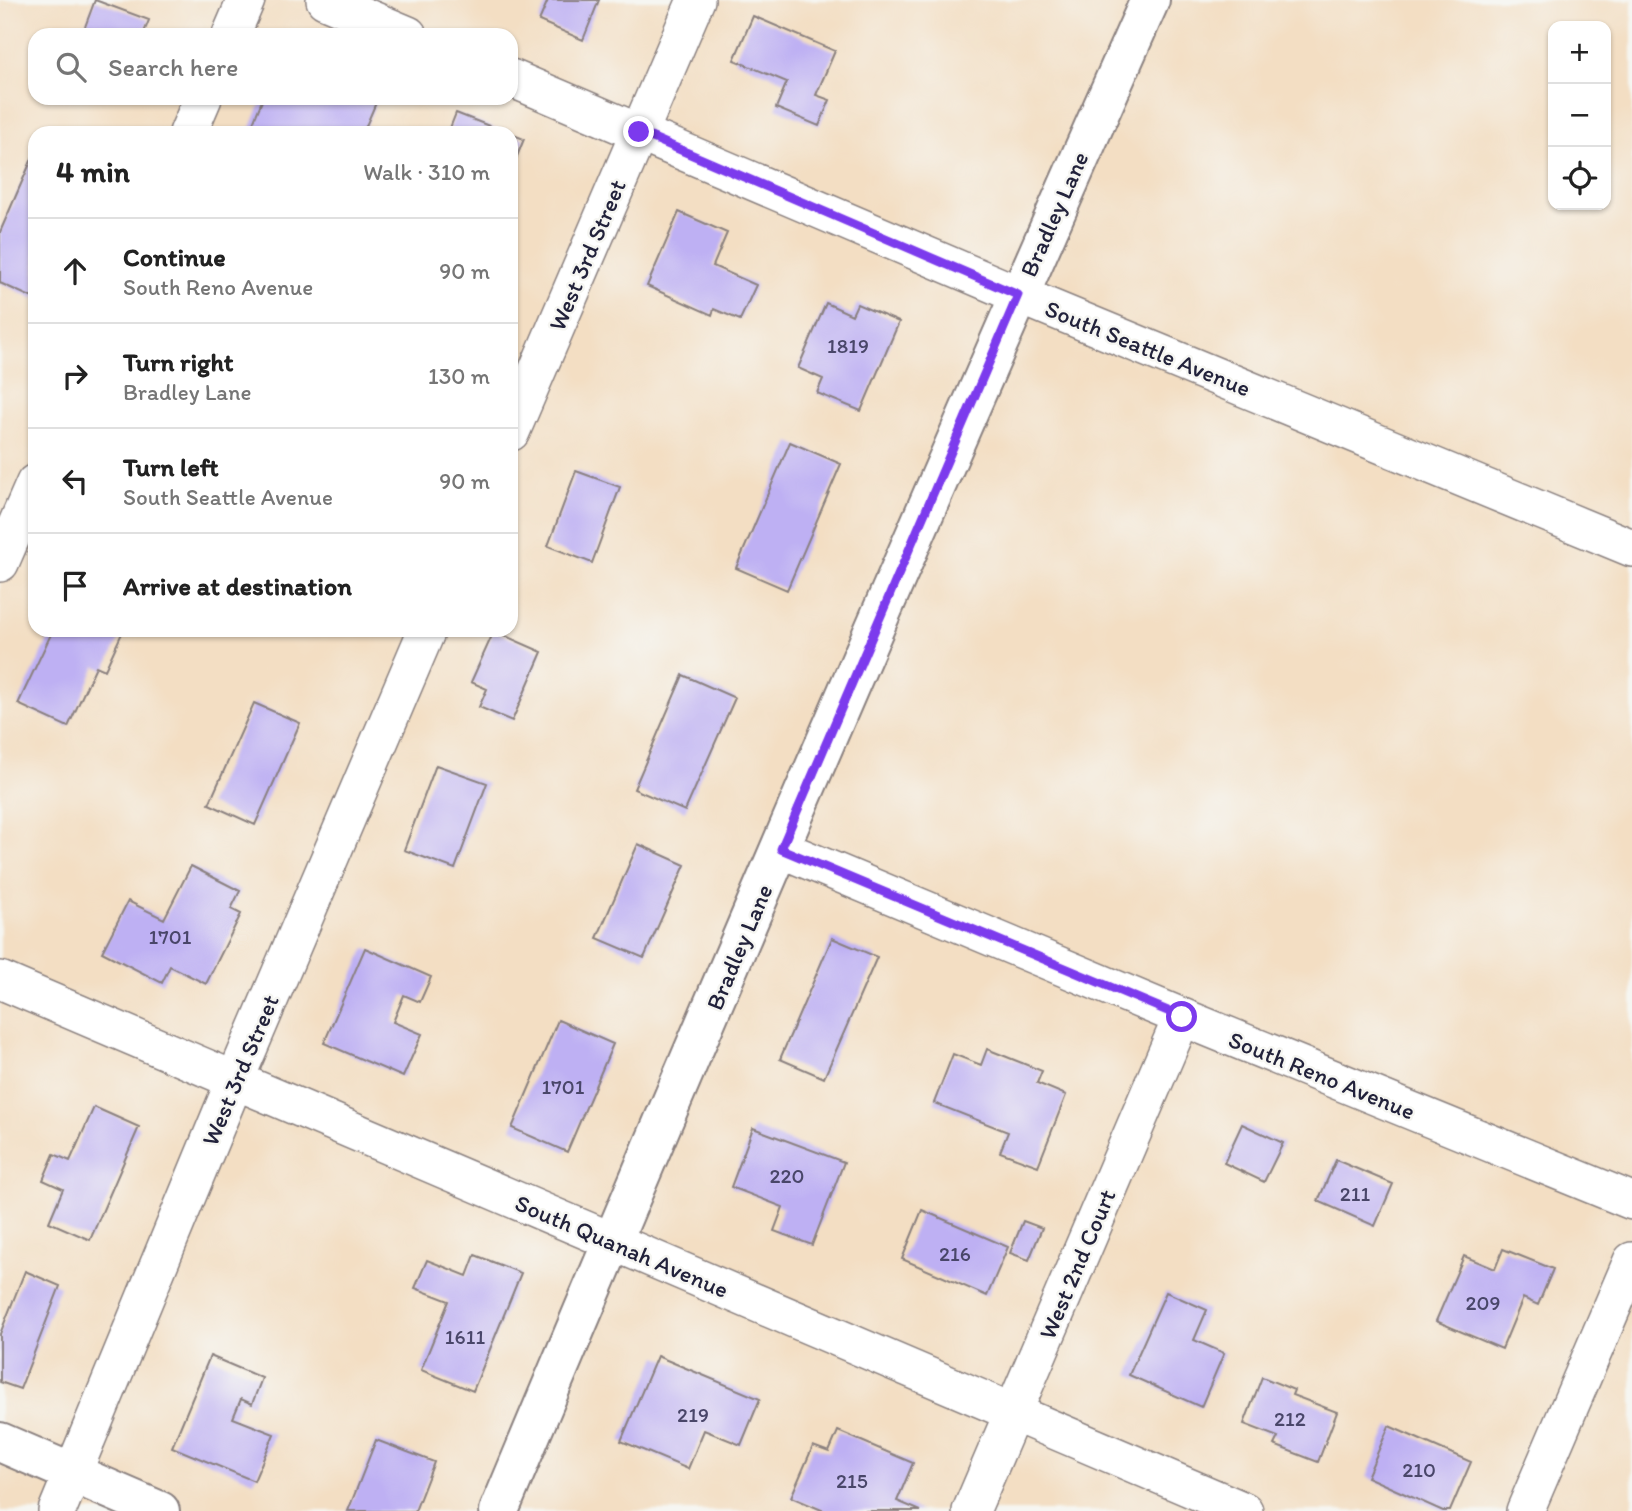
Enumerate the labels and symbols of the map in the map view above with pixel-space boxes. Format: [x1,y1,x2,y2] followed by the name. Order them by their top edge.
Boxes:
[623,116,654,147] route end
[1013,147,1095,281] street label: Bradley Lane
[542,175,632,335] street label: West 3rd Street
[1041,294,1255,402] street label: South Seattle Avenue
[827,333,869,358] house number: 1819
[699,880,779,1014] street label: Bradley Lane
[149,924,192,949] house number: 1701
[195,990,285,1150] street label: West 3rd Street
[1166,1001,1197,1032] route start
[1225,1024,1419,1126] street label: South Reno Avenue
[542,1074,585,1099] house number: 1701
[769,1163,805,1188] house number: 220
[1340,1181,1371,1206] house number: 211
[1032,1185,1122,1343] street label: West 2nd Court
[511,1188,733,1304] street label: South Quanah Avenue
[939,1241,971,1266] house number: 216
[1466,1290,1500,1315] house number: 209
[445,1324,485,1349] house number: 1611
[677,1402,709,1427] house number: 219
[1274,1406,1306,1431] house number: 212
[1402,1457,1436,1482] house number: 210
[836,1468,868,1493] house number: 215

